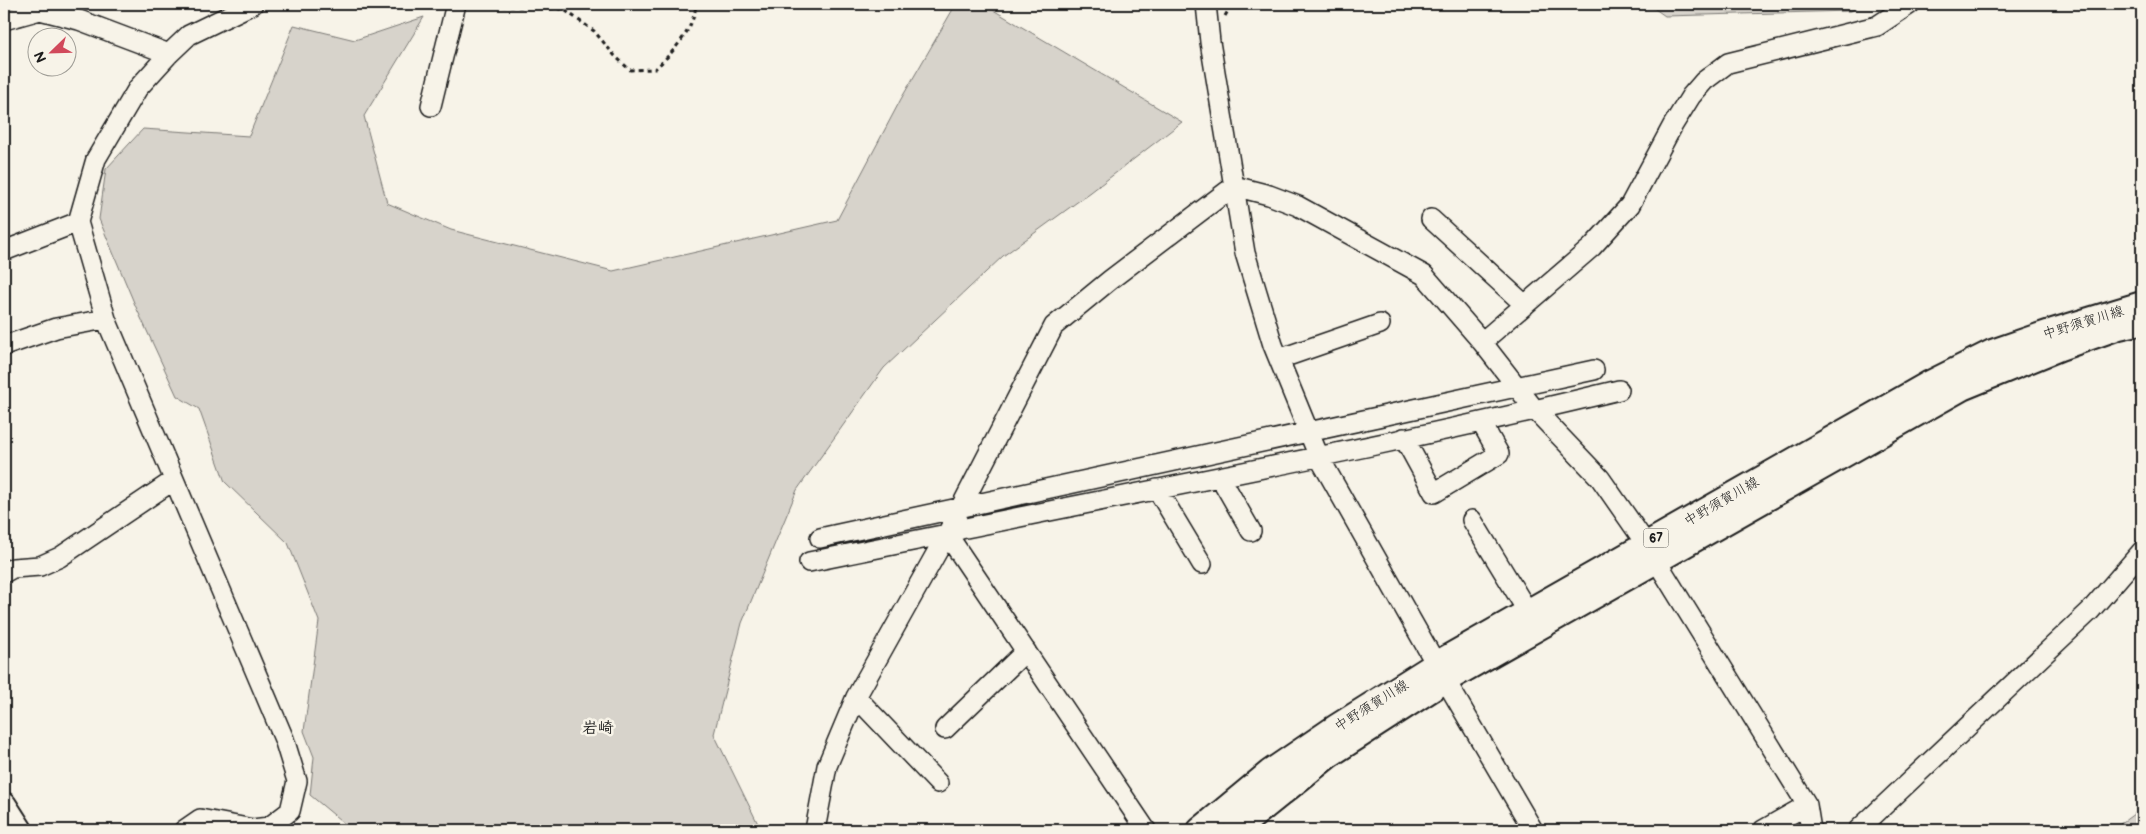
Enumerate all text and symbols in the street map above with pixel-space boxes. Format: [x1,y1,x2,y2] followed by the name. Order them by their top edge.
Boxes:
[28,28,78,78] north arrow
[31,49,50,65] text: N
[2040,302,2126,343] street label: 中野須賀川線
[1681,473,1762,530] street label: 中野須賀川線
[1644,528,1668,548] road number: 67
[1331,676,1411,735] street label: 中野須賀川線
[582,719,614,738] district label: 岩崎

